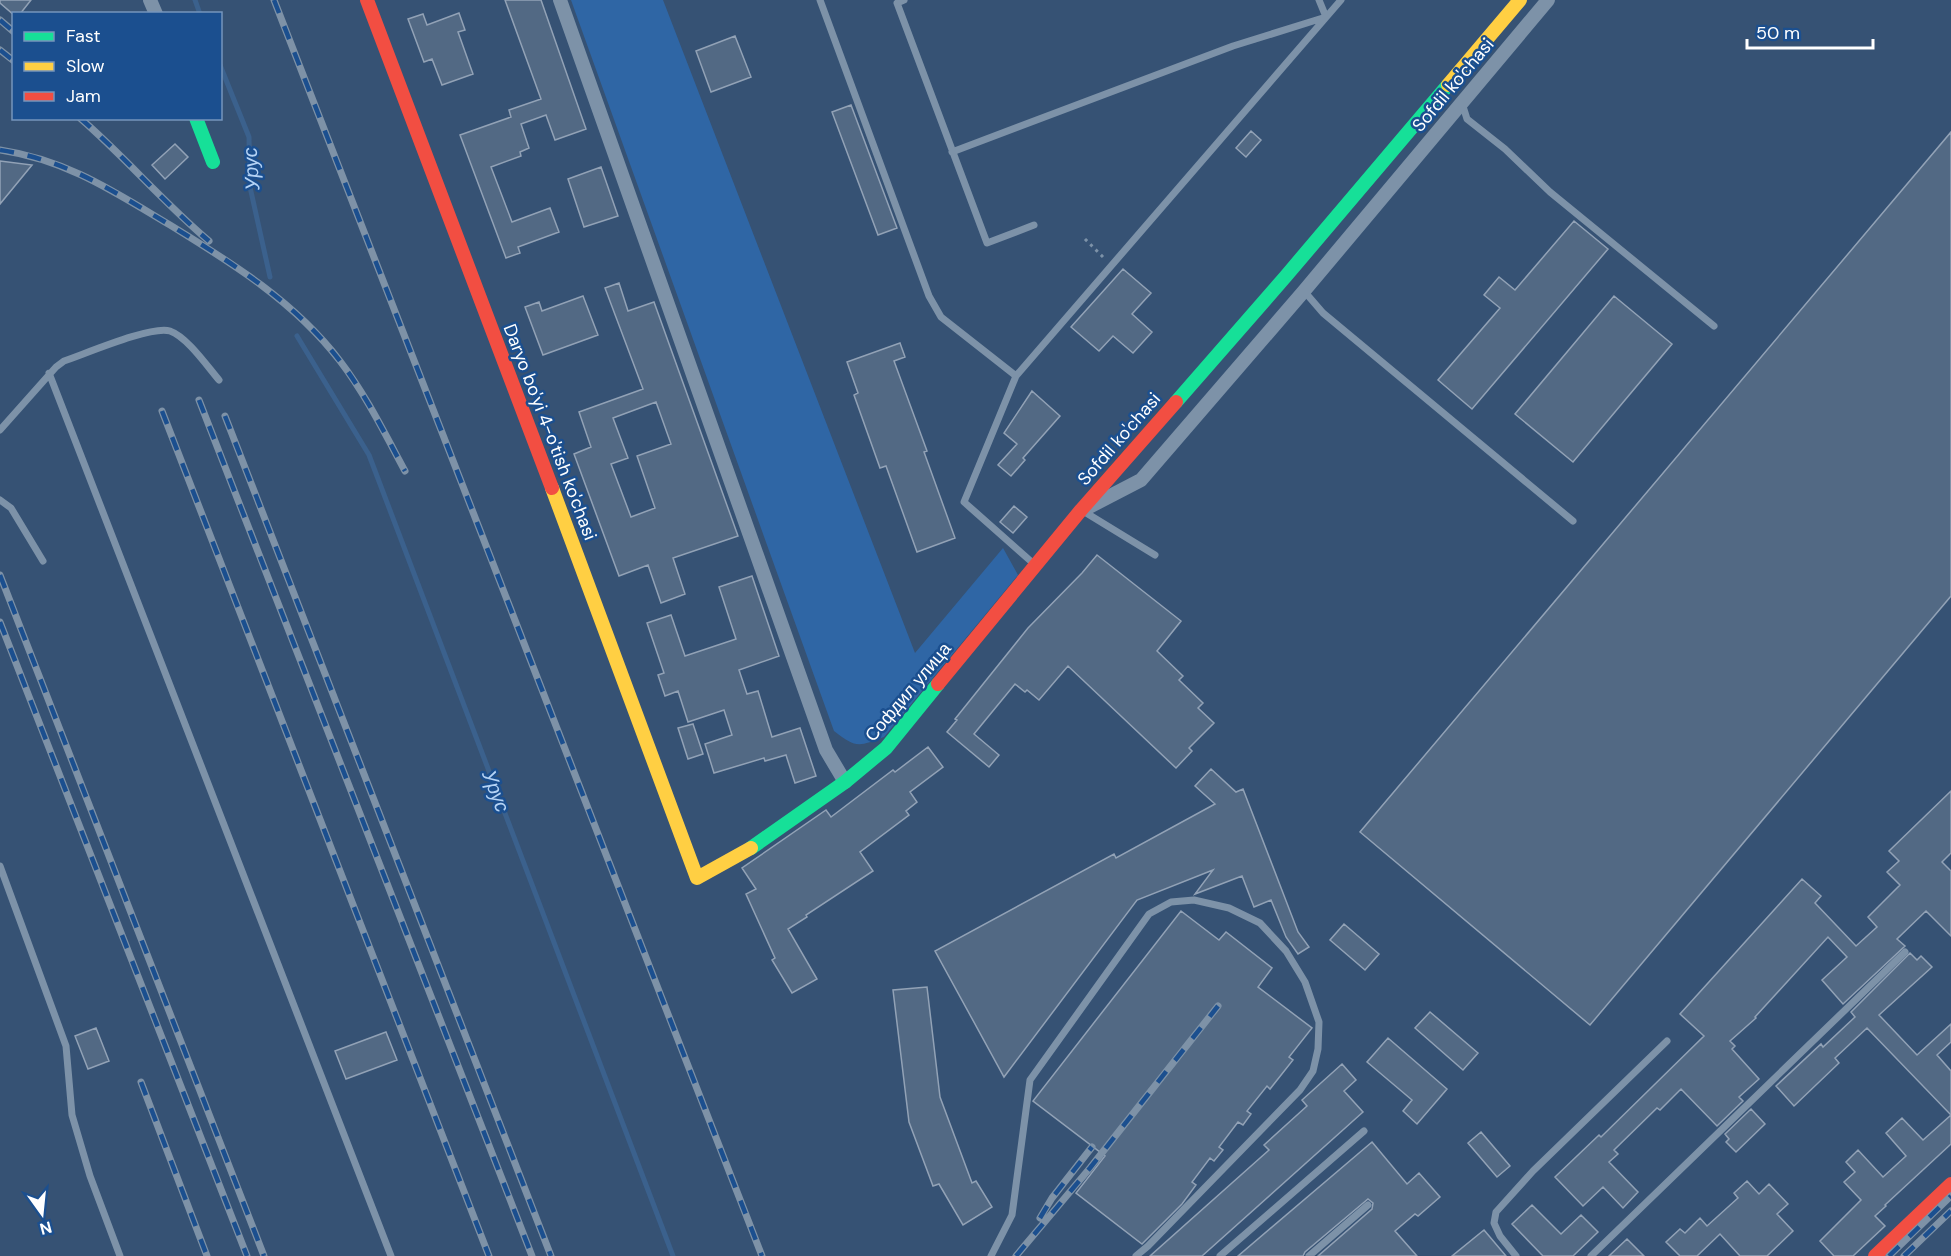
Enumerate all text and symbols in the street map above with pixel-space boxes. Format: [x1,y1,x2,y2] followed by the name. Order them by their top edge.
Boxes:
[12,12,222,120] legend
[1747,12,1873,50] scale bar
[1756,21,1800,45] text: 50 m
[66,24,101,48] text: Fast
[1407,33,1499,137] street label: Sofdil ko'chasi
[66,54,105,78] text: Slow
[66,84,101,108] text: Jam
[237,147,266,192] water label: Урус
[498,320,602,544] street label: Daryo bo'yi 4-o'tish ko'chasi
[1072,388,1166,490] street label: Sofdil ko'chasi
[859,637,957,747] street label: Софдил улица
[476,765,516,816] water label: Урус
[12,1184,72,1244] north arrow
[37,1216,54,1240] text: N

